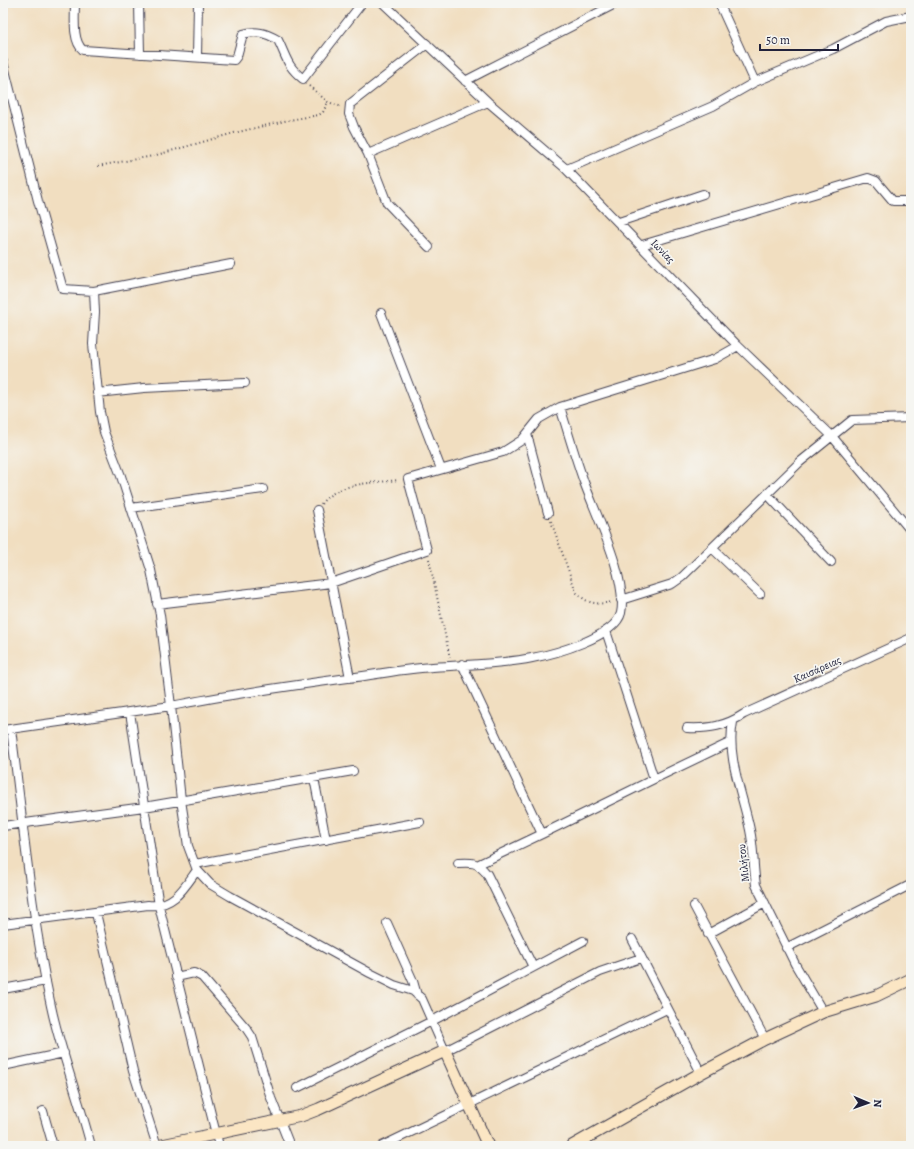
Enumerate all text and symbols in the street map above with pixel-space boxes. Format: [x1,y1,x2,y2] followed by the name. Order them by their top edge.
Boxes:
[760,26,838,52] scale bar
[766,32,790,48] text: 50 m
[647,236,678,267] street label: Ιωνίας
[791,652,843,687] street label: Καισάρειας
[734,843,753,883] street label: Μιλήτου
[848,1083,888,1123] north arrow
[870,1099,885,1108] text: N

